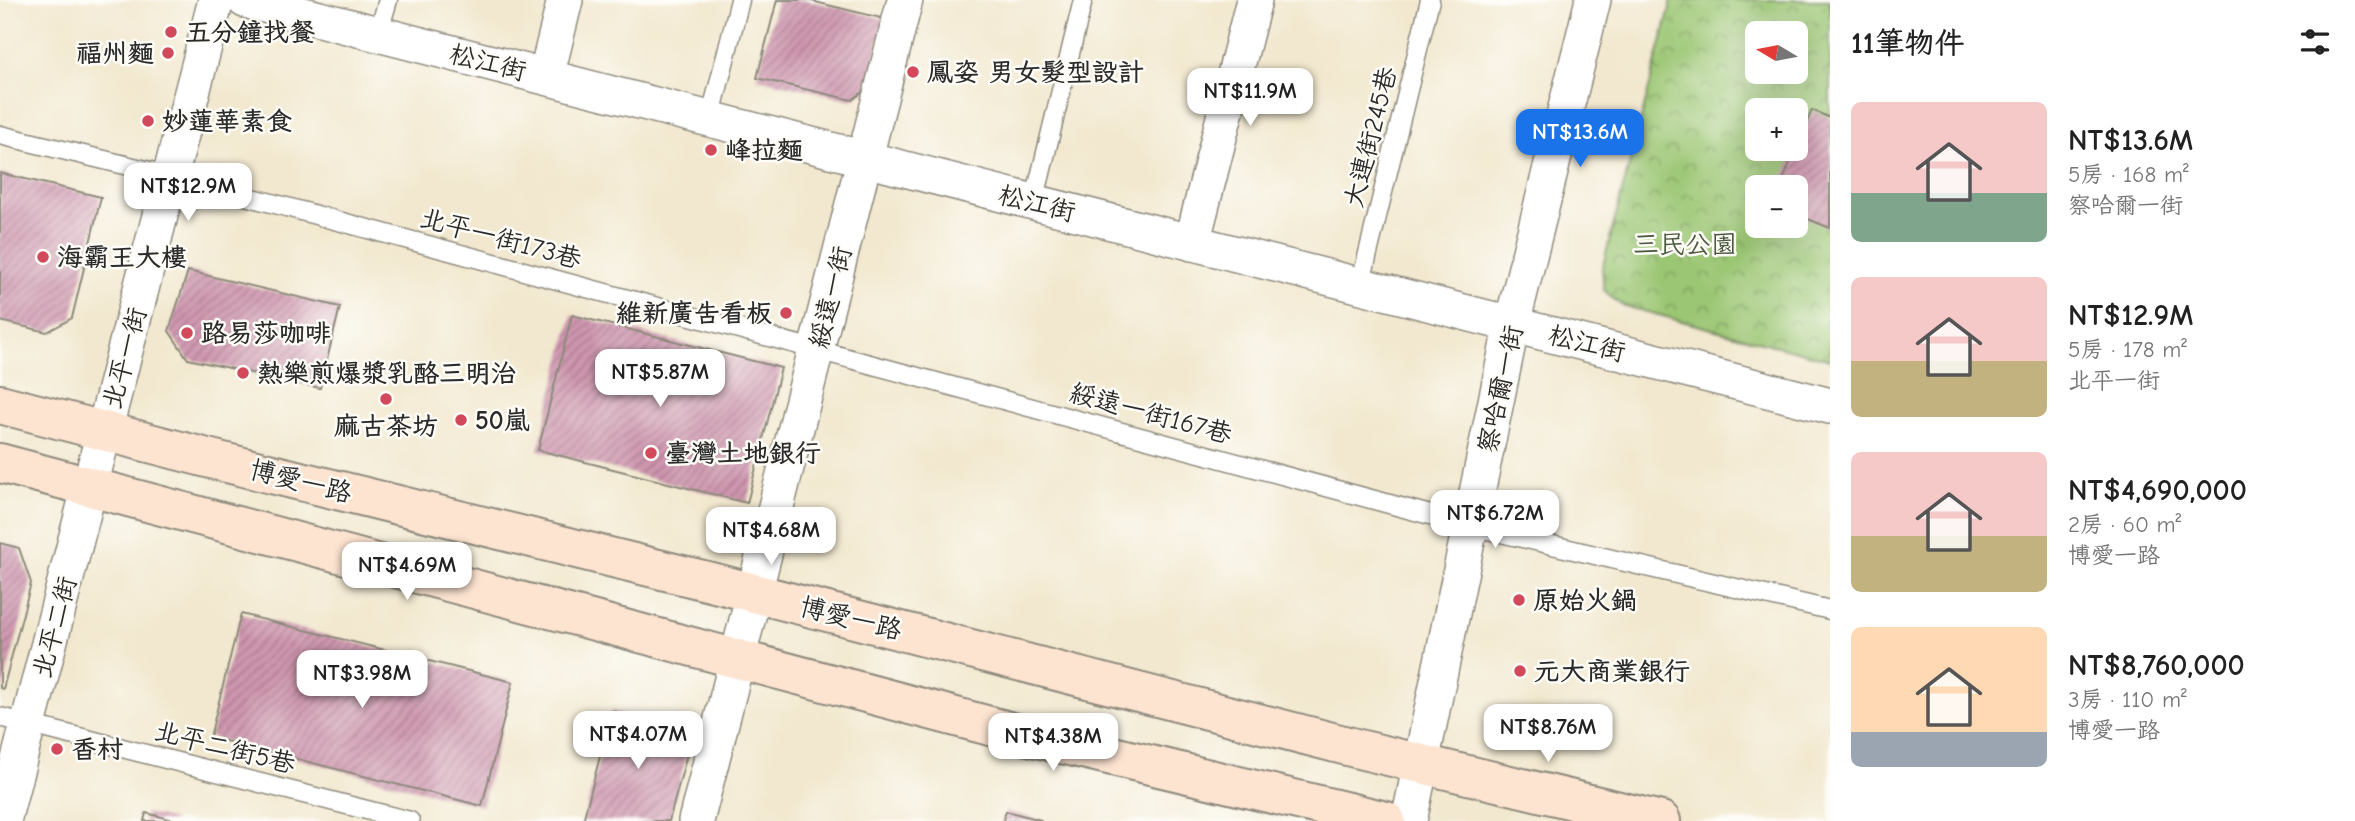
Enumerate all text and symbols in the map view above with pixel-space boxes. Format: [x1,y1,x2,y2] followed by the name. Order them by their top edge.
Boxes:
[185,18,315,48] place label: 五分鐘找餐
[1745,21,1808,84] north arrow
[1745,21,1808,238] map controls
[2296,23,2334,61] icon: filters
[163,24,179,40] marker: 五分鐘找餐
[1851,26,1965,61] text: 11筆物件
[76,39,154,69] place label: 福州麵
[446,39,529,87] street label: 松江街
[160,45,176,61] marker: 福州麵
[927,58,1144,88] place label: 鳳姿 男女髮型設計
[905,64,921,80] marker: 鳳姿 男女髮型設計
[1339,64,1403,211] street label: 大連街245巷
[1178,68,1322,128] pin: NT$11.9M
[1203,77,1297,104] text: NT$11.9M
[1745,98,1808,161] button: +
[162,107,292,137] place label: 妙蓮華素食
[1508,110,1652,169] pin: NT$13.6M
[140,113,156,129] marker: 妙蓮華素食
[1532,118,1628,145] text: NT$13.6M
[2068,123,2193,158] text: NT$13.6M
[1907,130,1991,214] icon: home
[725,136,803,166] place label: 峰拉麵
[703,142,719,158] marker: 峰拉麵
[2068,161,2189,188] text: 5房 · 168 m²
[116,164,260,223] pin: NT$12.9M
[140,172,236,199] text: NT$12.9M
[1745,175,1808,238] button: −
[995,180,1078,228] street label: 松江街
[2068,192,2183,219] text: 察哈爾一街
[417,203,585,275] street label: 北平一街173巷
[1633,230,1737,260] park label: 三民公園
[57,243,187,273] place label: 海霸王大樓
[804,243,858,351] street label: 綏遠一街
[35,249,51,265] marker: 海霸王大樓
[2068,298,2193,333] text: NT$12.9M
[616,299,772,329] place label: 維新廣告看板
[97,304,153,412] street label: 北平一街
[778,305,794,321] marker: 維新廣告看板
[1907,305,1991,389] icon: home
[201,319,331,349] place label: 路易莎咖啡
[1545,320,1628,368] street label: 松江街
[1473,323,1529,456] street label: 察哈爾一街
[179,325,195,341] marker: 路易莎咖啡
[2068,336,2187,363] text: 5房 · 178 m²
[588,350,732,409] pin: NT$5.87M
[611,358,709,385] text: NT$5.87M
[257,359,517,389] place label: 熱樂煎爆漿乳酪三明治
[235,365,251,381] marker: 熱樂煎爆漿乳酪三明治
[2068,367,2160,394] text: 北平一街
[1066,378,1235,450] street label: 綏遠一街167巷
[378,391,394,407] marker: 麻古茶坊
[475,406,530,436] place label: 50嵐
[334,412,438,442] place label: 麻古茶坊
[453,412,469,428] marker: 50嵐
[665,439,821,469] place label: 臺灣土地銀行
[643,445,659,461] marker: 臺灣土地銀行
[247,455,355,509] street label: 博愛一路
[2068,473,2247,508] text: NT$4,690,000
[1907,480,1991,564] icon: home
[1423,490,1567,550] pin: NT$6.72M
[1446,499,1544,526] text: NT$6.72M
[699,508,843,567] pin: NT$4.68M
[2068,511,2181,538] text: 2房 · 60 m²
[722,516,820,543] text: NT$4.68M
[335,542,479,602] pin: NT$4.69M
[2068,542,2160,569] text: 博愛一路
[358,551,456,578] text: NT$4.69M
[27,573,83,681] street label: 北平二街
[1533,586,1637,616] place label: 原始火鍋
[797,592,905,646] street label: 博愛一路
[1511,592,1527,608] marker: 原始火鍋
[2068,648,2245,683] text: NT$8,760,000
[290,650,434,710] pin: NT$3.98M
[1907,655,1991,739] icon: home
[1534,657,1690,687] place label: 元大商業銀行
[313,659,411,686] text: NT$3.98M
[1512,663,1528,679] marker: 元大商業銀行
[2068,686,2187,713] text: 3房 · 110 m²
[1476,704,1620,764] pin: NT$8.76M
[566,712,710,771] pin: NT$4.07M
[1500,713,1596,740] text: NT$8.76M
[981,714,1125,773] pin: NT$4.38M
[151,716,298,780] street label: 北平二街5巷
[2068,717,2160,744] text: 博愛一路
[589,720,687,747] text: NT$4.07M
[1004,722,1102,749] text: NT$4.38M
[71,735,123,765] place label: 香村
[49,741,65,757] marker: 香村

